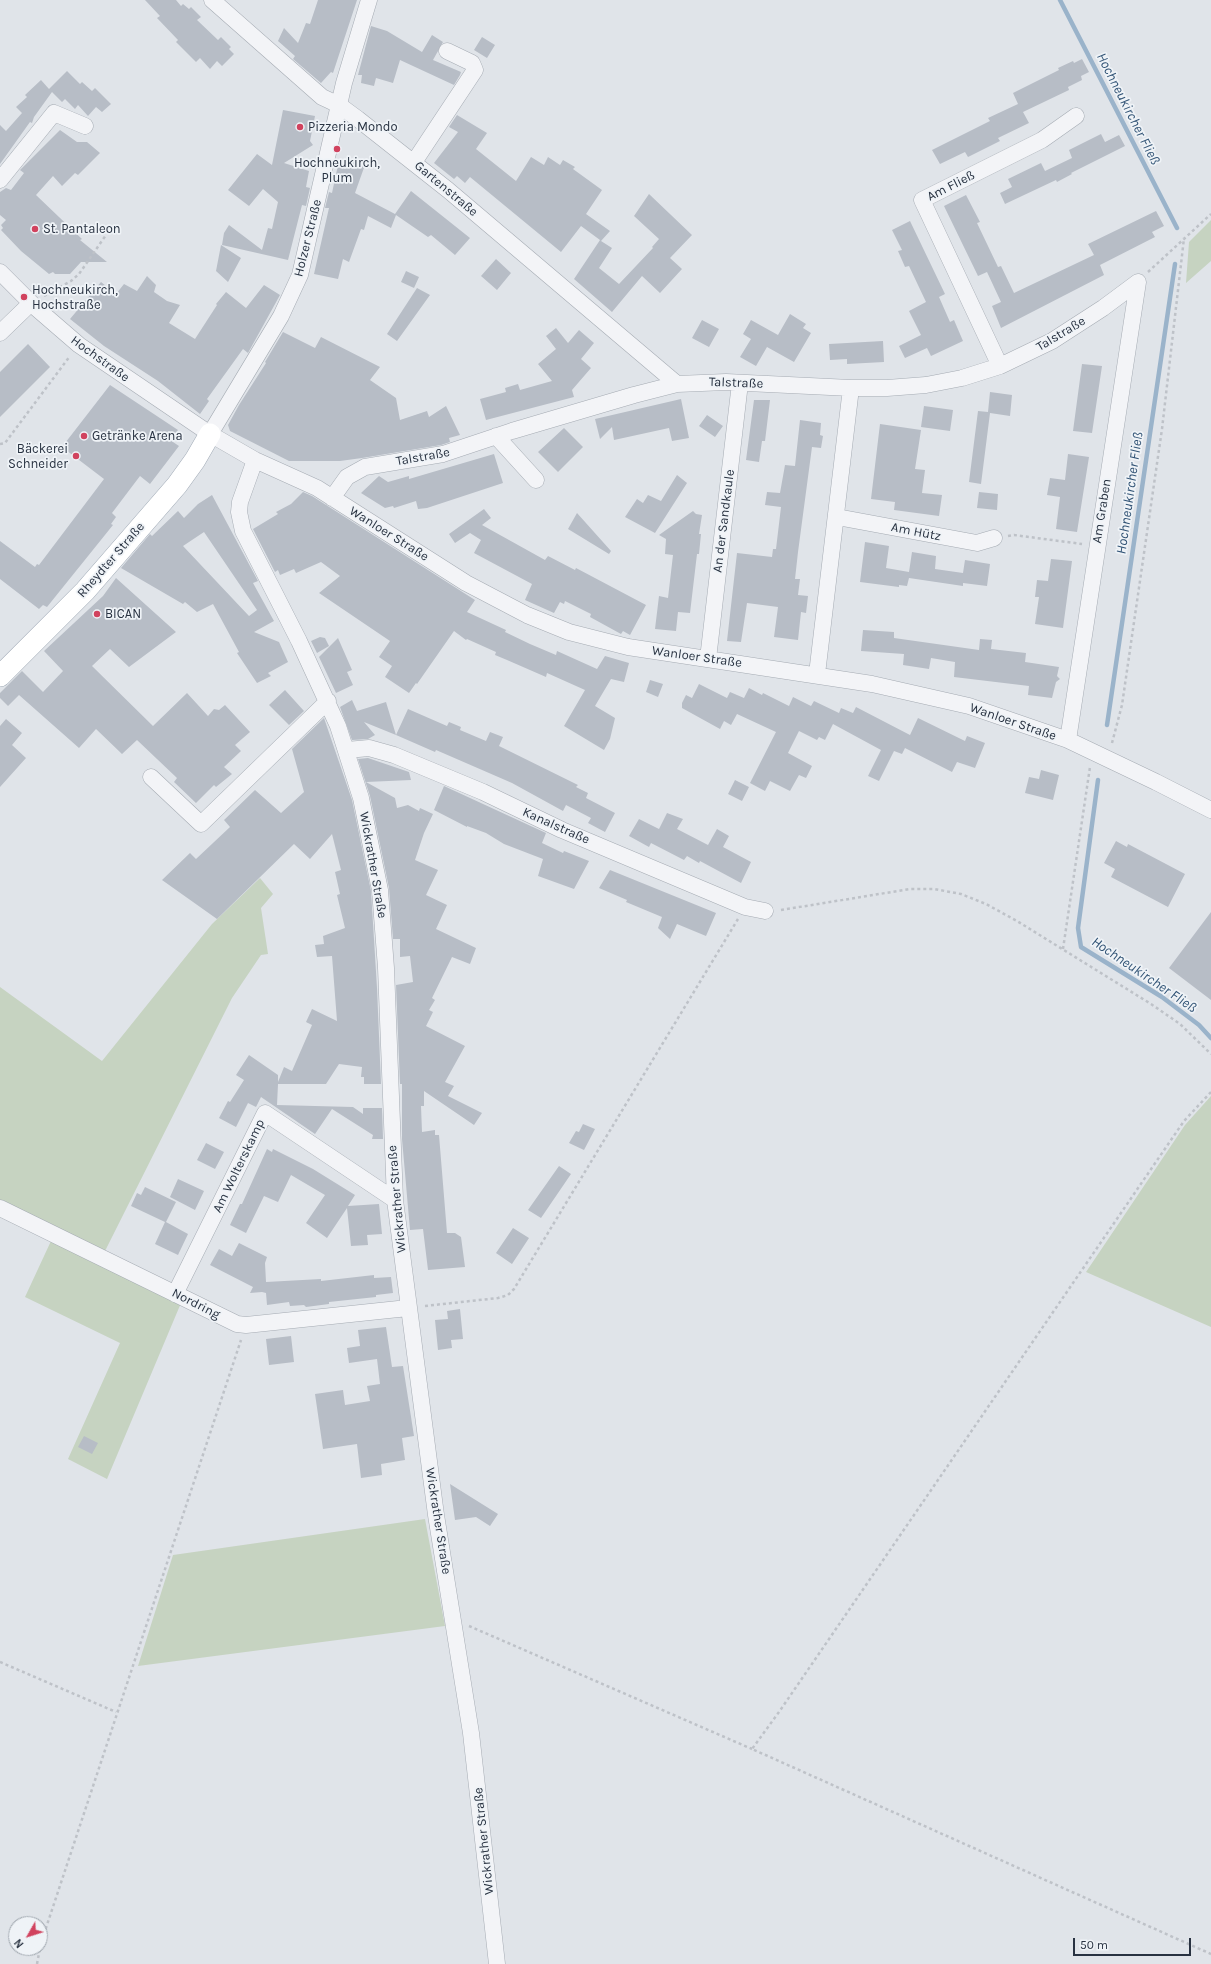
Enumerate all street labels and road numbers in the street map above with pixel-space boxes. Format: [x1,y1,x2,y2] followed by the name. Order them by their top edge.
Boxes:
[411,158,481,220] street label: Gartenstraße
[924,167,978,205] street label: Am Fließ
[291,198,325,278] street label: Holzer Straße
[1034,313,1088,355] street label: Talstraße
[68,333,132,385] street label: Hochstraße
[709,374,763,392] street label: Talstraße
[395,445,451,469] street label: Talstraße
[710,469,738,573] street label: An der Sandkaule
[1089,478,1115,544] street label: Am Graben
[346,503,432,565] street label: Wanloer Straße
[74,519,148,601] street label: Rheydter Straße
[890,520,942,544] street label: Am Hütz
[651,643,743,671] street label: Wanloer Straße
[968,700,1058,744] street label: Wanloer Straße
[520,804,592,848] street label: Kanalstraße
[356,811,390,919] street label: Wickrather Straße
[210,1117,268,1215] street label: Am Wolterskamp
[385,1145,409,1253] street label: Wickrather Straße
[169,1285,223,1323] street label: Nordring
[422,1467,454,1575] street label: Wickrather Straße
[471,1787,497,1895] street label: Wickrather Straße

